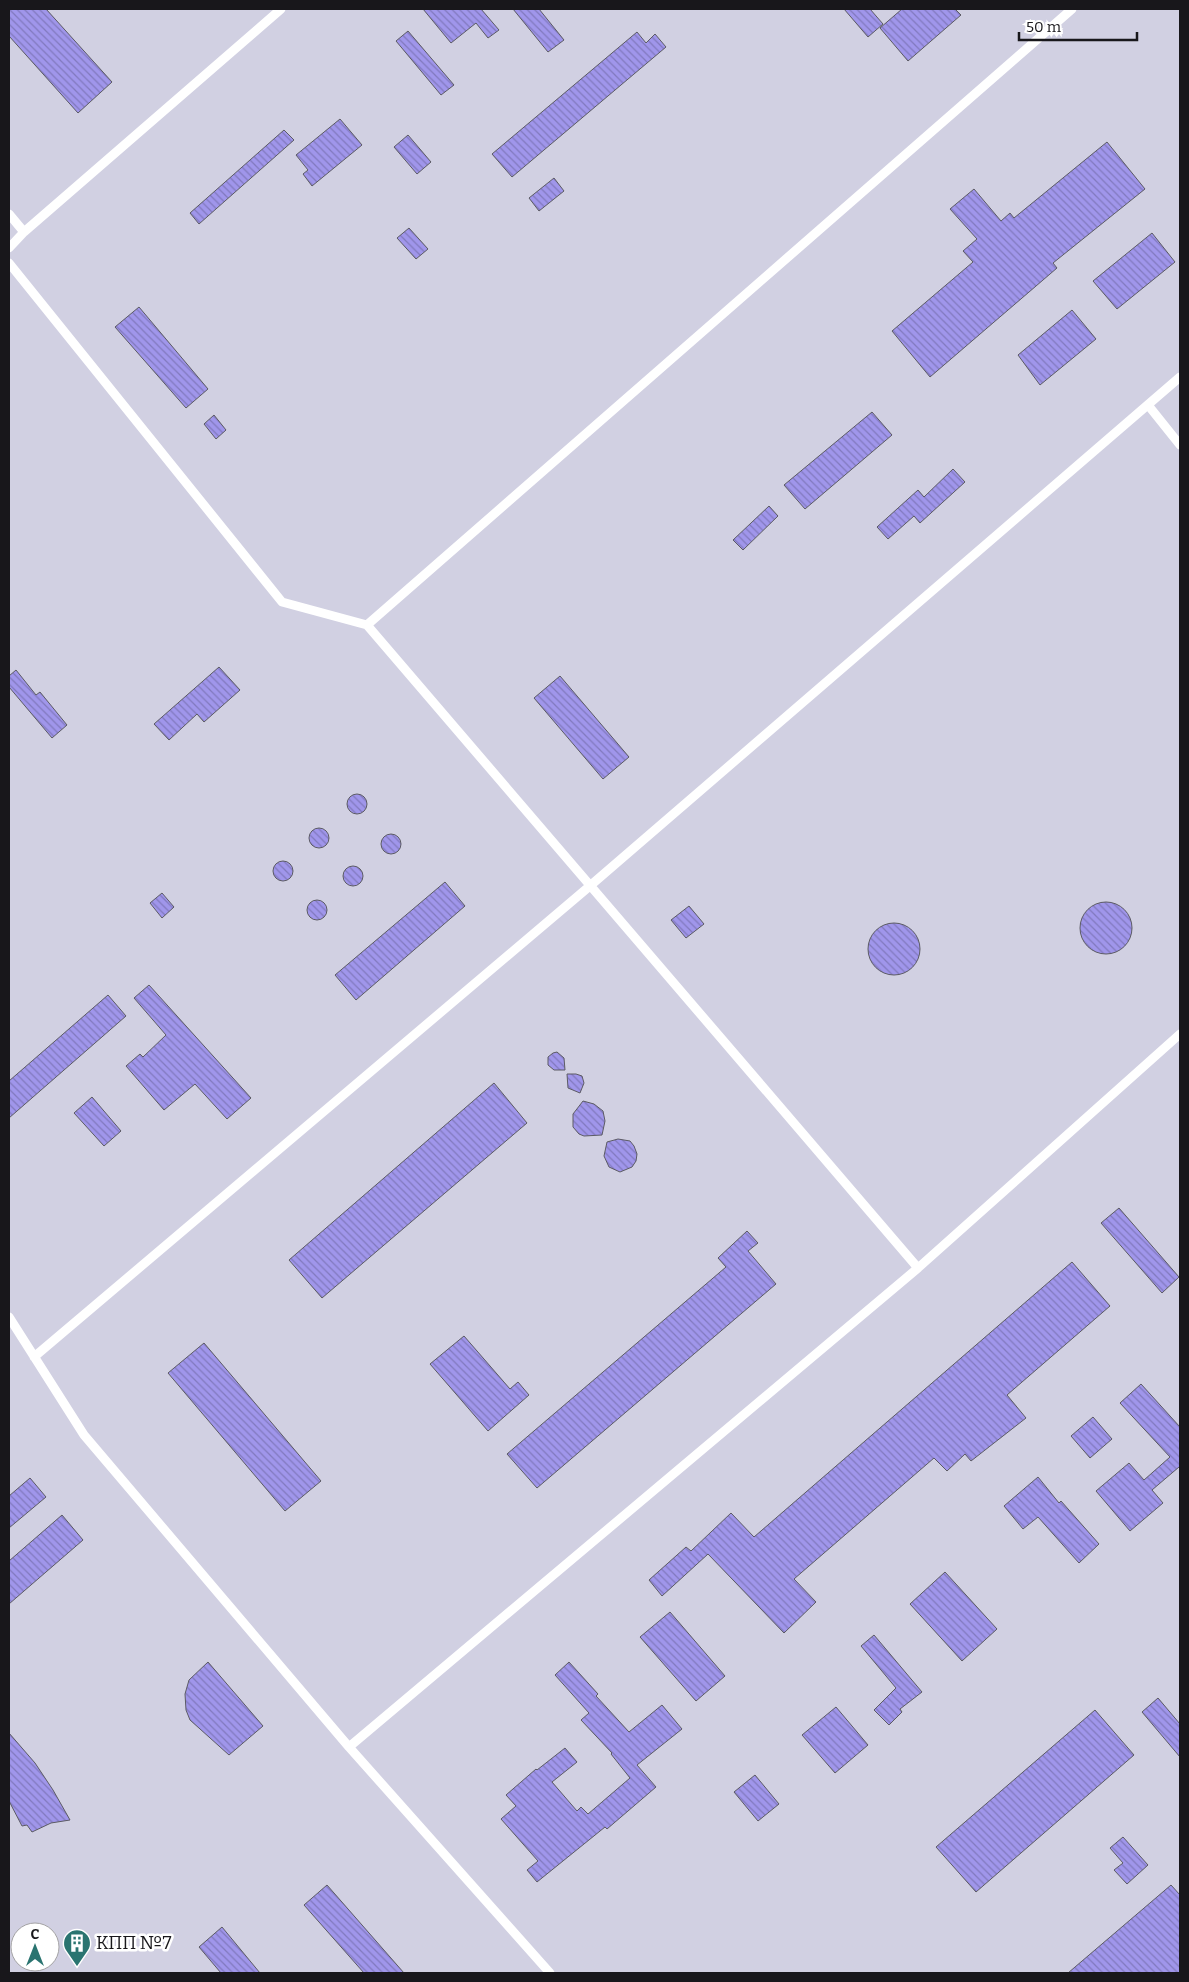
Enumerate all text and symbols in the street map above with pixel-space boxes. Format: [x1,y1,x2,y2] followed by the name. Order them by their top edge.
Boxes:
[1019,10,1136,42] scale bar
[1026,18,1062,36] text: 50 m
[10,1922,60,1972] north arrow
[31,1926,40,1943] text: С
[62,1928,92,1967] building icon: КПП №7
[96,1932,172,1954] place label: КПП №7

